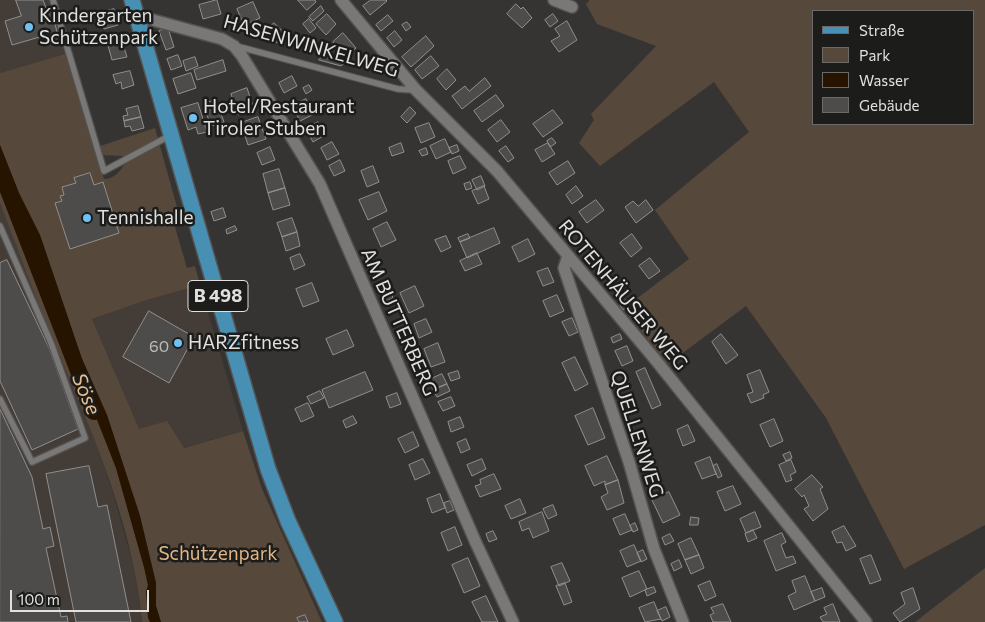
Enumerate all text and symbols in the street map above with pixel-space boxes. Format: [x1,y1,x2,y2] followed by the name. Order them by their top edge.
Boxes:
[39,5,158,49] place label: Kindergarten Schützenpark
[221,10,401,82] street label: HASENWINKELWEG
[812,10,975,125] legend
[23,21,35,33] marker: Kindergarten Schützenpark
[859,21,905,39] text: Straße
[859,46,890,64] text: Park
[859,71,909,89] text: Wasser
[203,96,354,140] place label: Hotel/Restaurant Tiroler Stuben
[859,96,920,114] text: Gebäude
[187,112,199,124] marker: Hotel/Restaurant Tiroler Stuben
[97,207,194,229] place label: Tennishalle
[81,212,93,224] marker: Tennishalle
[553,215,693,375] street label: ROTENHÄUSER WEG
[356,245,442,399] street label: AM BUTTERBERG
[188,280,248,312] road number: B 498
[188,332,299,354] place label: HARZfitness
[149,337,169,357] house number: 60
[172,337,184,349] marker: HARZfitness
[606,367,668,501] street label: QUELLENWEG
[67,369,105,419] water label: Söse
[158,543,278,565] park label: Schützenpark
[12,580,151,612] scale bar
[18,590,60,608] text: 100 m

